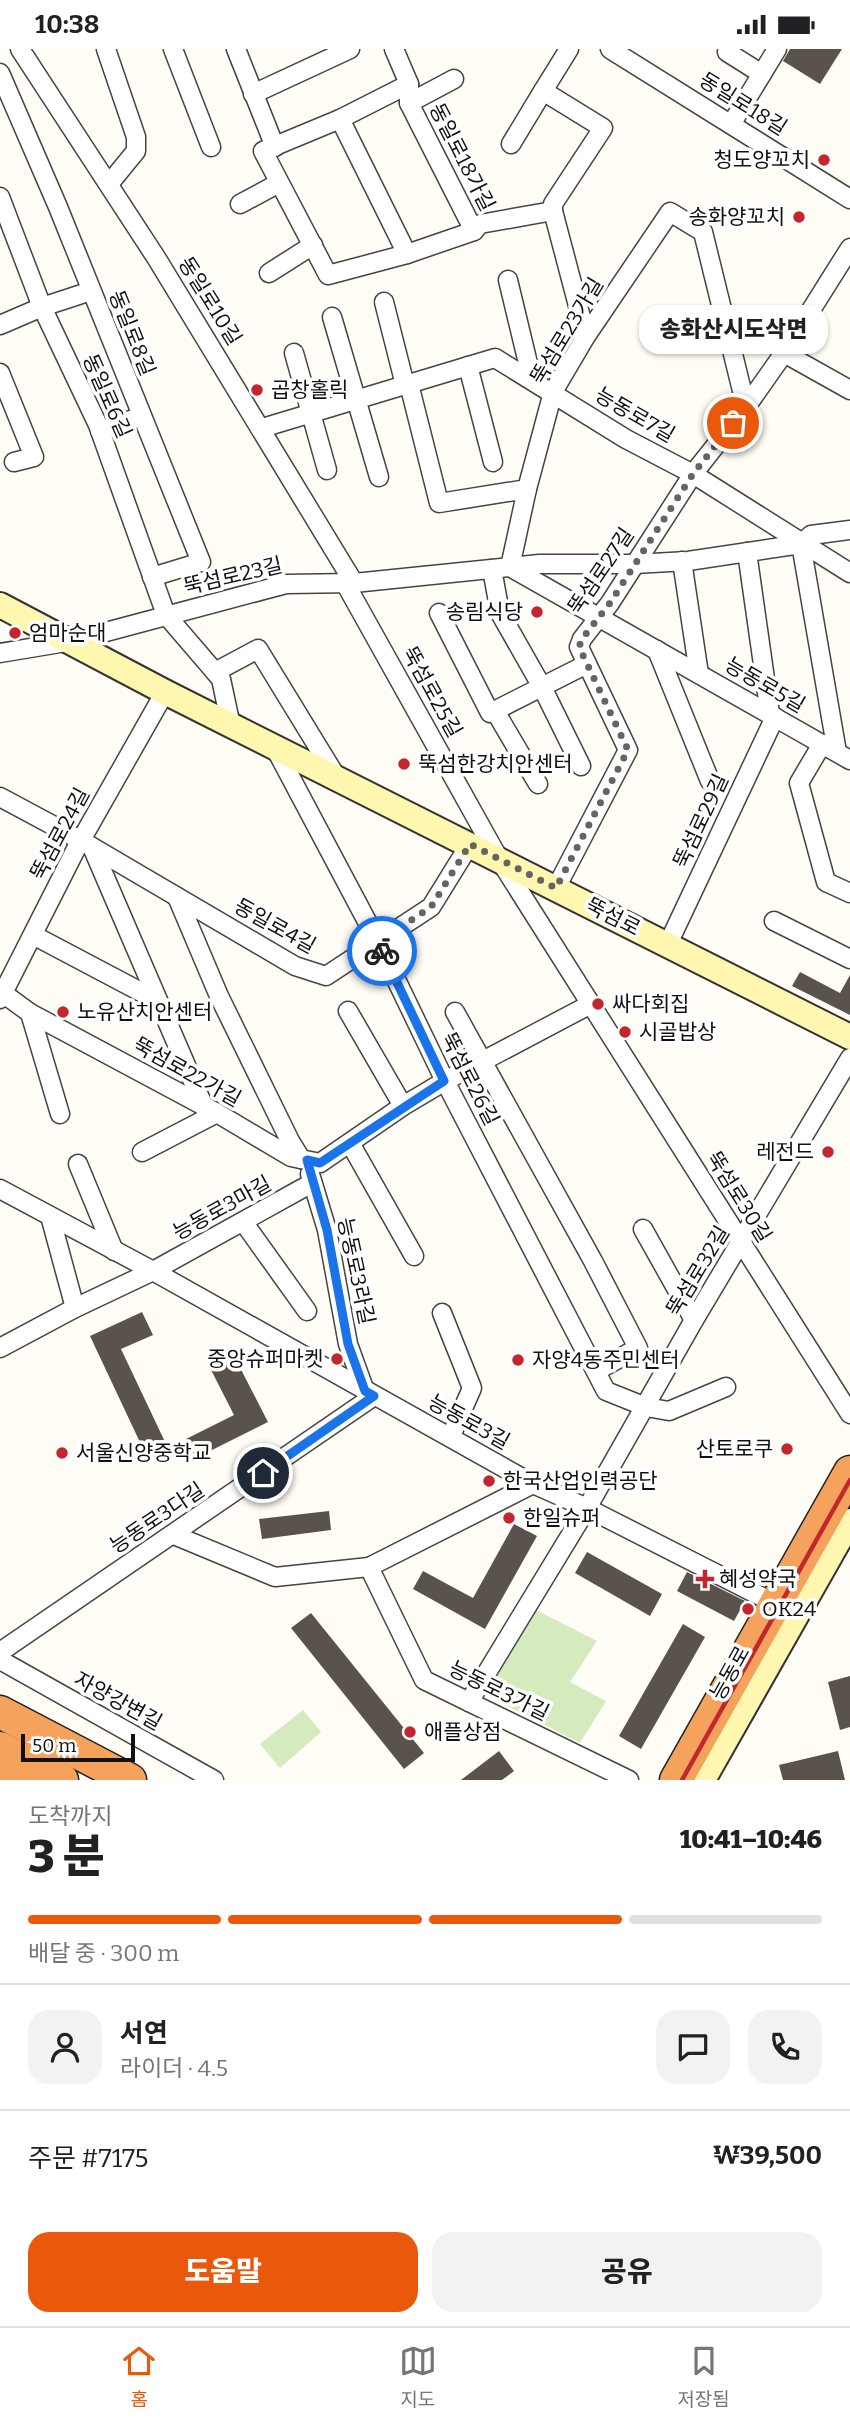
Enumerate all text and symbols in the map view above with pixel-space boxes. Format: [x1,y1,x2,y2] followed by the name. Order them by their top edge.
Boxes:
[35,9,99,40] text: 10:38
[694,67,792,141] street label: 동일로18길
[424,99,500,215] street label: 동일로18가길
[713,147,810,173] place label: 청도양꼬치
[816,152,832,168] marker: 청도양꼬치
[688,204,785,230] place label: 송화양꼬치
[791,209,807,225] marker: 송화양꼬치
[173,252,247,350] street label: 동일로10길
[525,273,609,389] street label: 뚝섬로23가길
[103,286,161,380] street label: 동일로8길
[638,304,828,353] callout: 송화산시도삭면
[659,315,808,343] text: 송화산시도삭면
[77,350,137,442] street label: 동일로6길
[271,377,348,403] place label: 곱창홀릭
[249,382,265,398] marker: 곱창홀릭
[590,382,680,448] street label: 능동로7길
[703,393,763,453] pin
[714,404,752,442] icon: bag
[563,523,639,619] street label: 뚝섬로27길
[181,552,285,600] street label: 뚝섬로23길
[446,599,523,625] place label: 송림식당
[529,604,545,620] marker: 송림식당
[29,620,106,646] place label: 엄마순대
[7,625,23,641] marker: 엄마순대
[396,642,468,742] street label: 뚝섬로25길
[720,652,810,718] street label: 능동로5길
[418,751,573,777] place label: 뚝섬한강치안센터
[396,756,412,772] marker: 뚝섬한강치안센터
[668,770,734,872] street label: 뚝섬로29길
[25,783,95,885] street label: 뚝섬로24길
[581,892,645,942] street label: 뚝섬로
[230,893,320,959] street label: 동일로4길
[347,916,417,986] courier
[363,932,401,970] icon: bike
[612,991,689,1017] place label: 싸다회집
[590,996,606,1012] marker: 싸다회집
[77,999,212,1025] place label: 노유산치안센터
[55,1004,71,1020] marker: 노유산치안센터
[639,1019,716,1045] place label: 시골밥상
[617,1024,633,1040] marker: 시골밥상
[435,1028,505,1130] street label: 뚝섬로26길
[128,1032,246,1112] street label: 뚝섬로22가길
[756,1139,814,1165] place label: 레전드
[820,1144,836,1160] marker: 레전드
[701,1147,777,1247] street label: 뚝섬로30길
[168,1170,276,1246] street label: 능동로3마길
[332,1215,380,1327] street label: 능동로3라길
[661,1221,735,1321] street label: 뚝섬로32길
[207,1346,323,1372] place label: 중앙슈퍼마켓
[532,1347,680,1373] place label: 자양4동주민센터
[329,1351,345,1367] marker: 중앙슈퍼마켓
[510,1352,526,1368] marker: 자양4동주민센터
[424,1389,514,1455] street label: 능동로3길
[696,1436,773,1462] place label: 산토로쿠
[76,1440,211,1466] place label: 서울신양중학교
[779,1441,795,1457] marker: 산토로쿠
[233,1443,293,1503] pin
[54,1445,70,1461] marker: 서울신양중학교
[244,1454,282,1492] icon: home
[503,1468,658,1494] place label: 한국산업인력공단
[481,1473,497,1489] marker: 한국산업인력공단
[105,1477,209,1559] street label: 능동로3다길
[523,1505,600,1531] place label: 한일슈퍼
[501,1510,517,1526] marker: 한일슈퍼
[719,1566,796,1592] place label: 혜성약국
[697,1571,713,1587] marker: 혜성약국
[762,1596,816,1622] place label: OK24
[740,1601,756,1617] marker: OK24
[705,1641,755,1705] street label: 능동로
[445,1656,553,1726] street label: 능동로3가길
[69,1666,167,1736] street label: 자양강변길
[424,1719,501,1745] place label: 애플상점
[402,1724,418,1740] marker: 애플상점
[21,1731,135,1763] scale bar
[32,1734,76,1757] text: 50 m
[28,1802,113,1830] text: 도착까지
[680,1824,822,1855] text: 10:41–10:46
[28,1829,105,1884] text: 3 분
[28,1939,179,1967] text: 배달 중 · 300 m
[28,2010,102,2084] button: person
[656,2010,730,2084] button: chat
[748,2010,822,2084] button: phone
[120,2018,168,2049] text: 서연
[120,2054,228,2082] text: 라이더 · 4.5
[713,2140,822,2171] text: ₩39,500
[28,2143,148,2174] text: 주문 #7175
[28,2232,418,2312] button: 도움말
[432,2232,822,2312] button: 공유
[120,2342,158,2411] tab: 홈
[399,2342,437,2411] tab: 지도
[677,2342,730,2411] tab: 저장됨

